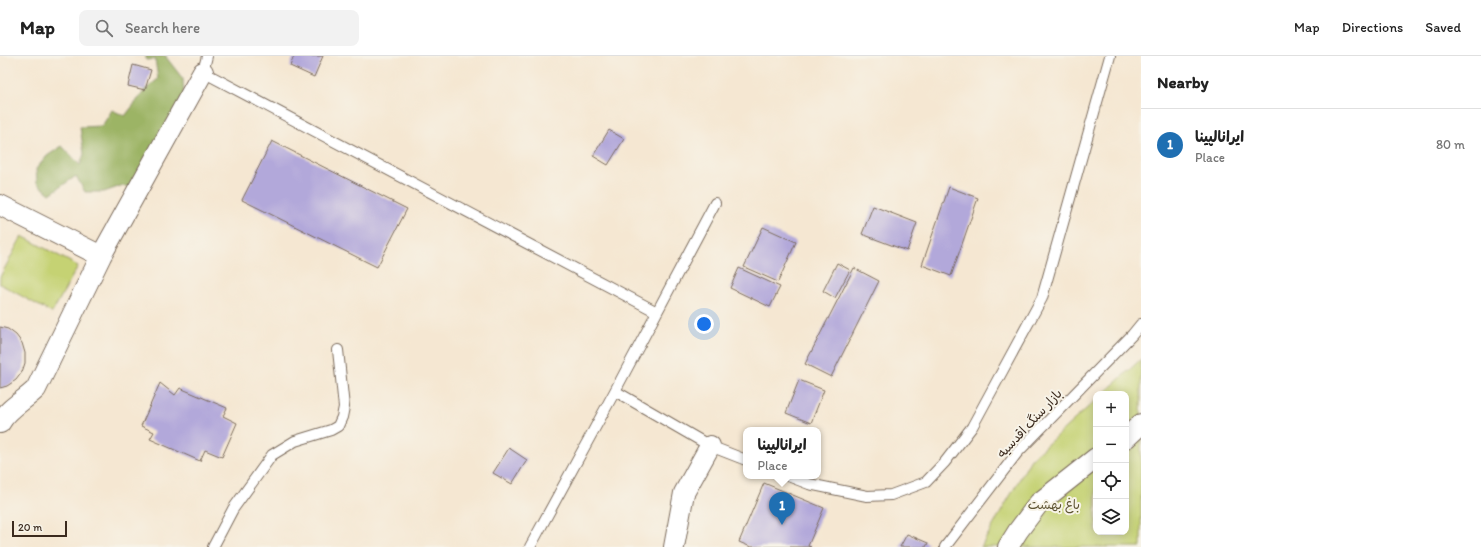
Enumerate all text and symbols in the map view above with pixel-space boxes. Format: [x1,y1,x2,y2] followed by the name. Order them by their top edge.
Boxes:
[79,10,359,46] search box
[20,16,55,39] text: Map
[93,17,115,39] icon: search
[125,19,200,37] text: Search here
[1294,19,1320,36] text: Map
[1342,19,1403,36] text: Directions
[1425,19,1461,36] text: Saved
[1157,72,1209,92] text: Nearby
[1195,128,1244,146] text: ایرانالپینا
[1167,137,1173,152] text: 1
[1436,137,1465,152] text: 80 m
[1195,150,1225,165] text: Place
[694,314,714,334] your location
[994,386,1066,461] street label: بازار سنگ اقدسیه
[1093,391,1129,535] map controls
[1093,391,1129,427] button: +
[743,427,821,479] popup
[1093,427,1129,463] button: −
[757,436,807,454] text: ایرانالپینا
[757,458,787,473] text: Place
[1093,463,1129,499] button: locate
[769,492,795,525] pin: 1
[1028,497,1080,514] park label: باغ بهشت
[1093,499,1129,535] button: layers
[12,519,67,538] scale bar
[18,521,42,534] text: 20 m

